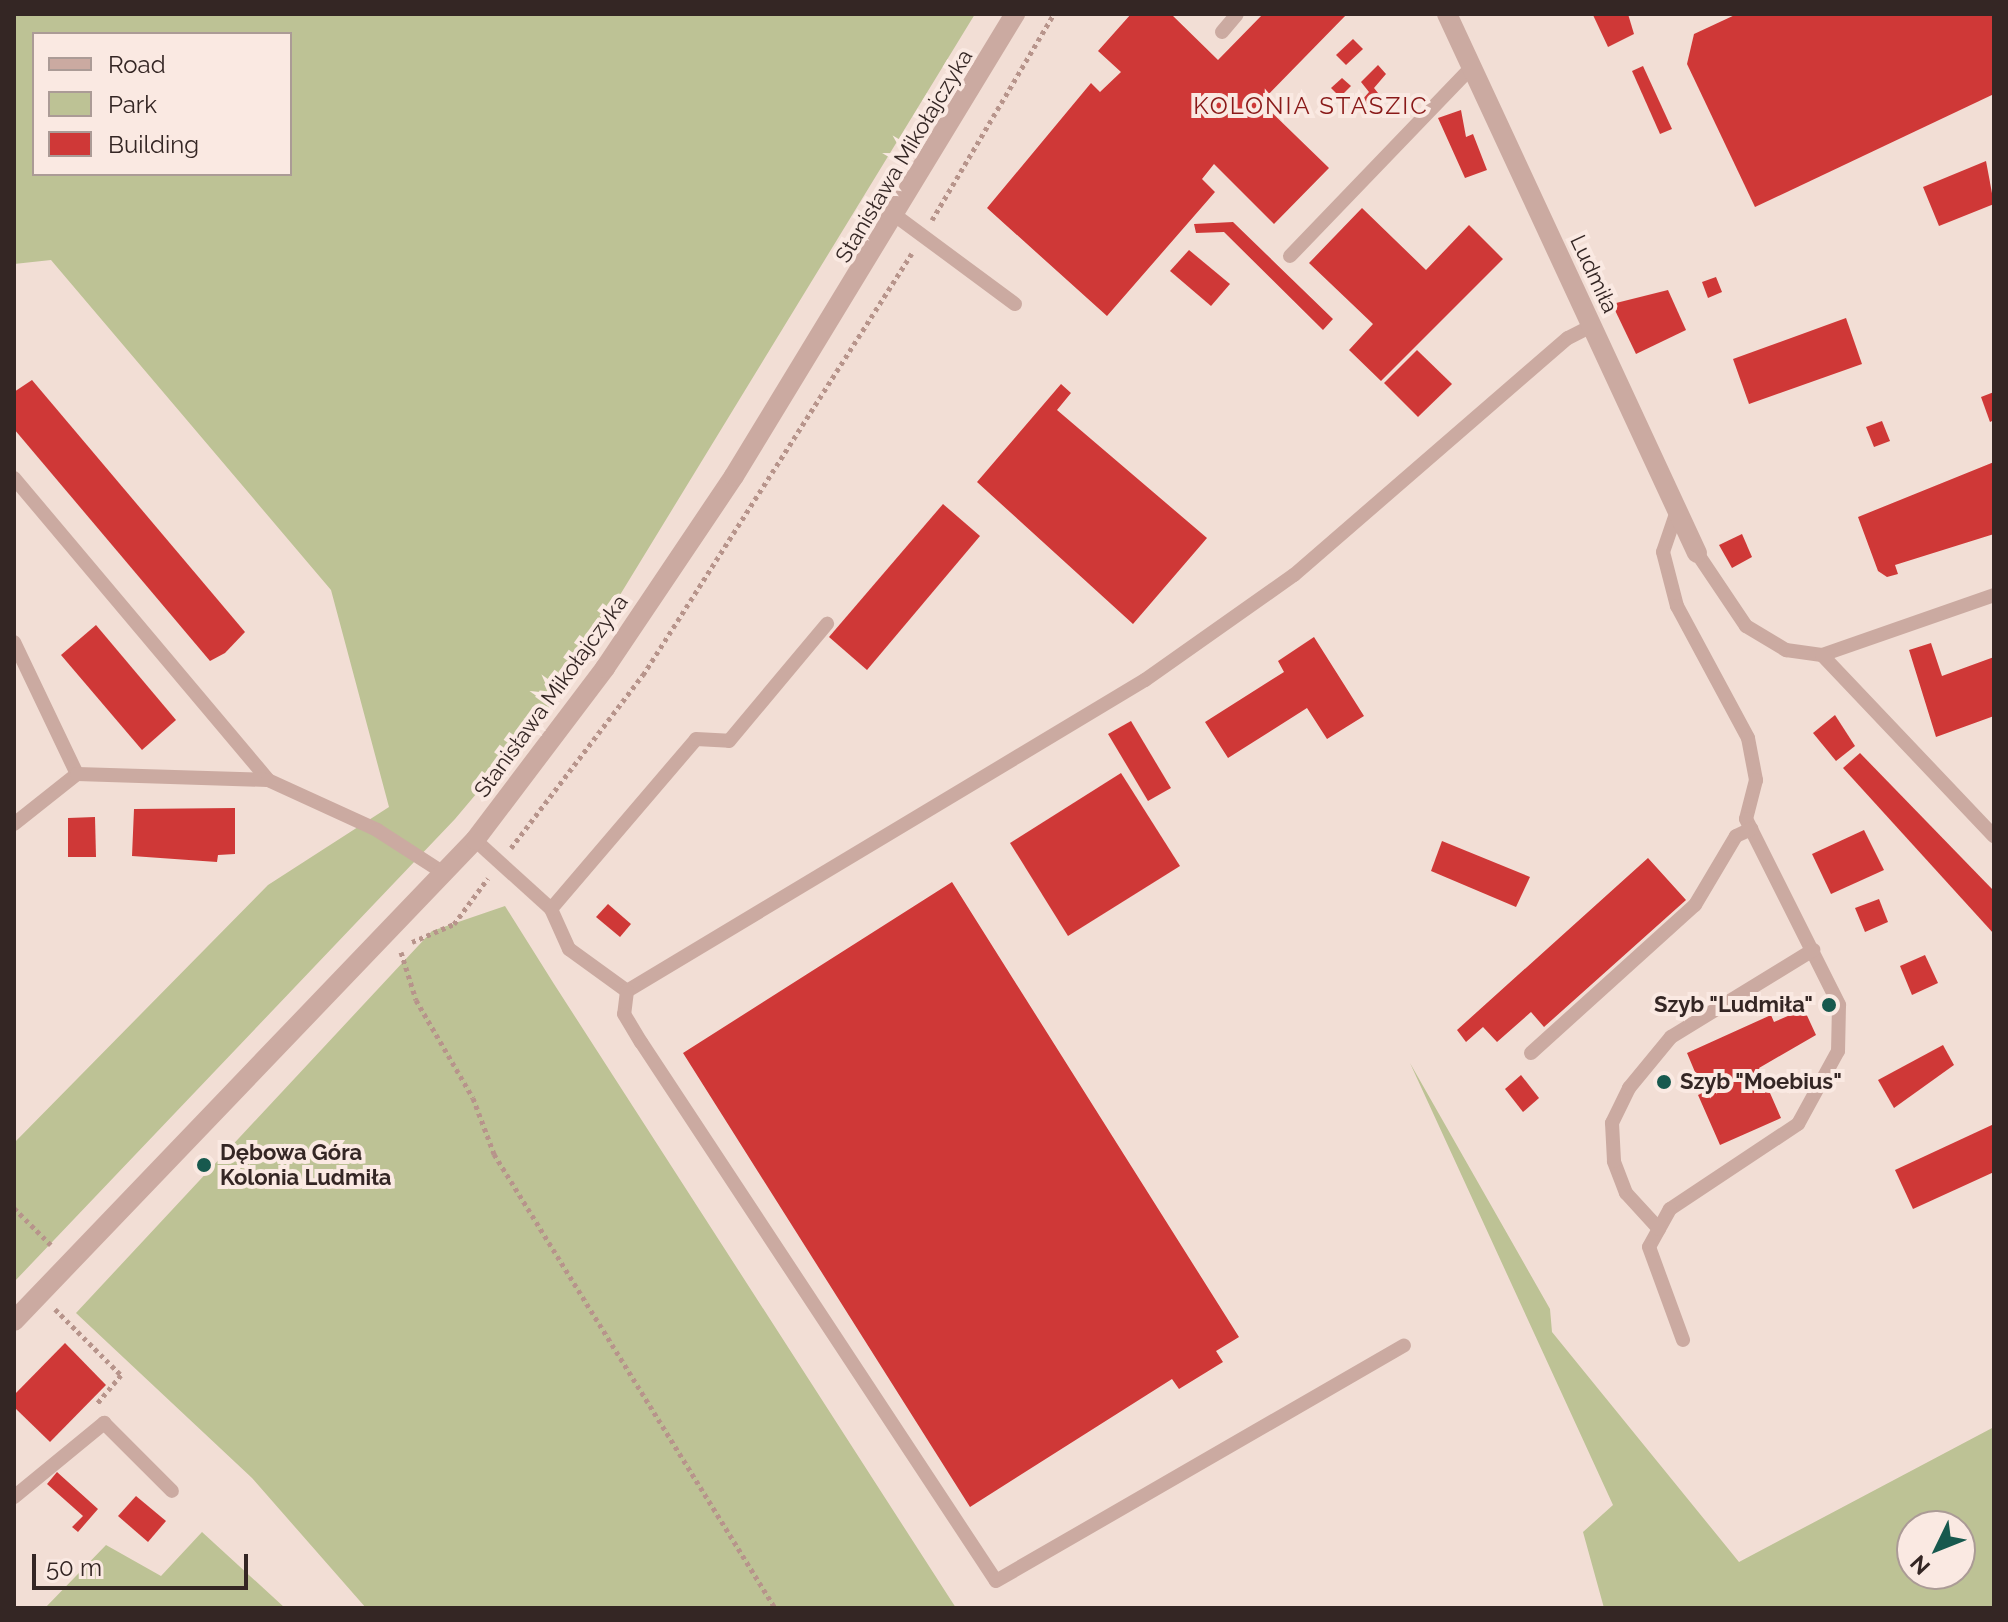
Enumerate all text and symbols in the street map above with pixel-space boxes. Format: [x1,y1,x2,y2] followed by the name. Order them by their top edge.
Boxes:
[32,32,292,176] legend
[830,45,978,267] street label: Stanisława Mikołajczyka
[108,50,166,79] text: Road
[108,90,157,119] text: Park
[1193,92,1429,120] district label: KOLONIA STASZIC
[108,130,199,159] text: Building
[1565,231,1623,317] street label: Ludmiła
[469,590,633,802] street label: Stanisława Mikołajczyka
[1654,992,1813,1018] place label: Szyb "Ludmiła"
[1820,996,1838,1014] marker: Szyb "Ludmiła"
[1680,1069,1842,1095] place label: Szyb "Moebius"
[1655,1073,1673,1091] marker: Szyb "Moebius"
[220,1139,391,1190] place label: Dębowa Góra Kolonia Ludmiła
[195,1156,213,1174] marker: Dębowa Góra Kolonia Ludmiła
[1896,1510,1976,1590] north arrow
[36,1538,252,1588] scale bar
[1905,1550,1935,1580] text: N
[46,1553,102,1582] text: 50 m

